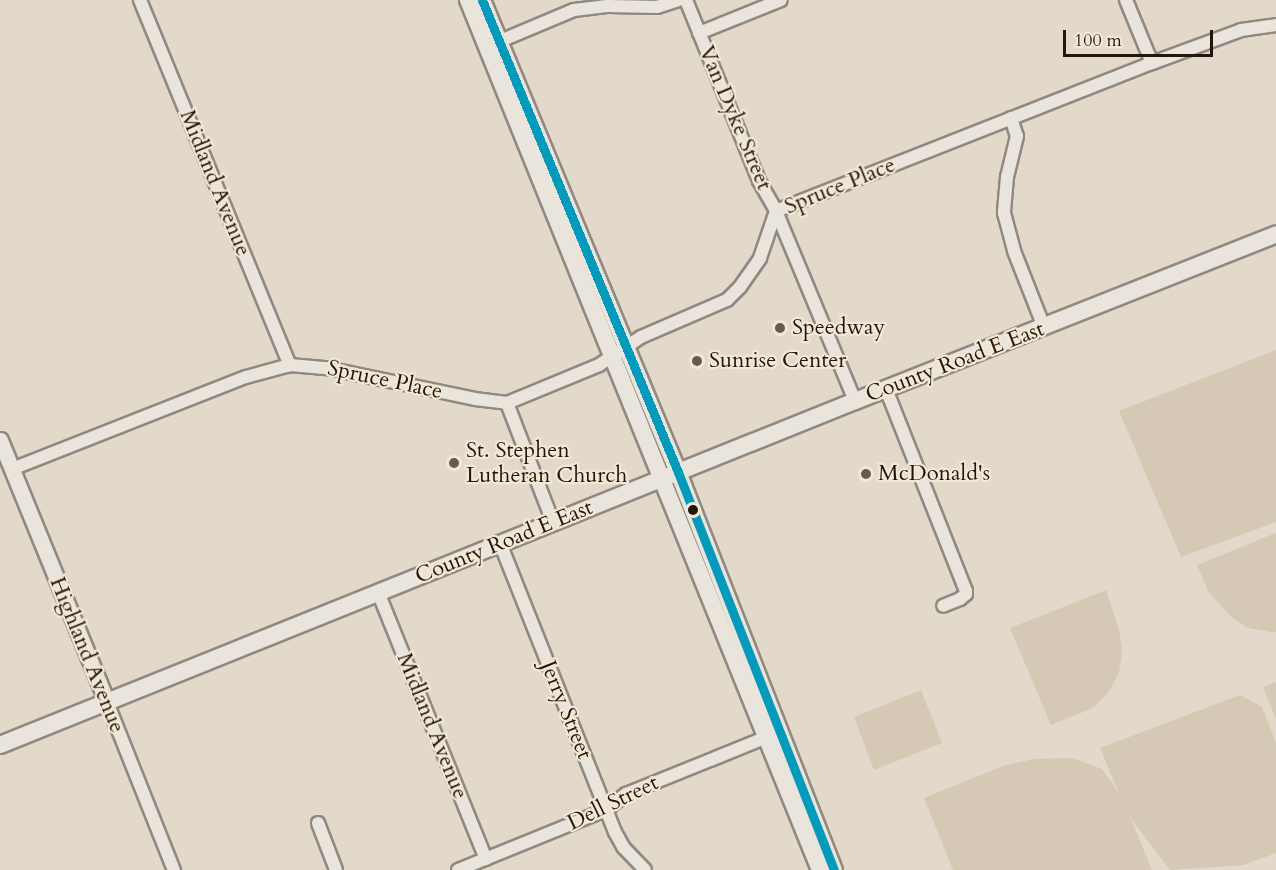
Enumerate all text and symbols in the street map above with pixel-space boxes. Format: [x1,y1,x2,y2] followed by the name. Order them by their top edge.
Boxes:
[1066,18,1216,56] scale bar
[1074,28,1122,53] text: 100 m
[693,42,777,194] street label: Van Dyke Street
[174,106,256,260] street label: Midland Avenue
[781,152,899,220] street label: Spruce Place
[792,315,885,341] place label: Speedway
[862,316,1048,408] street label: County Road E East
[773,321,787,335] marker: Speedway
[709,348,846,374] place label: Sunrise Center
[690,354,704,368] marker: Sunrise Center
[325,355,445,405] street label: Spruce Place
[466,437,627,488] place label: St. Stephen Lutheran Church
[447,456,461,470] marker: St. Stephen Lutheran Church
[878,461,990,487] place label: McDonald's
[859,467,873,481] marker: McDonald's
[411,494,597,590] street label: County Road E East
[687,504,699,516] unlabelled marker
[44,573,130,737] street label: Highland Avenue
[391,649,473,803] street label: Midland Avenue
[534,657,598,763] street label: Jerry Street
[563,770,663,836] street label: Dell Street

